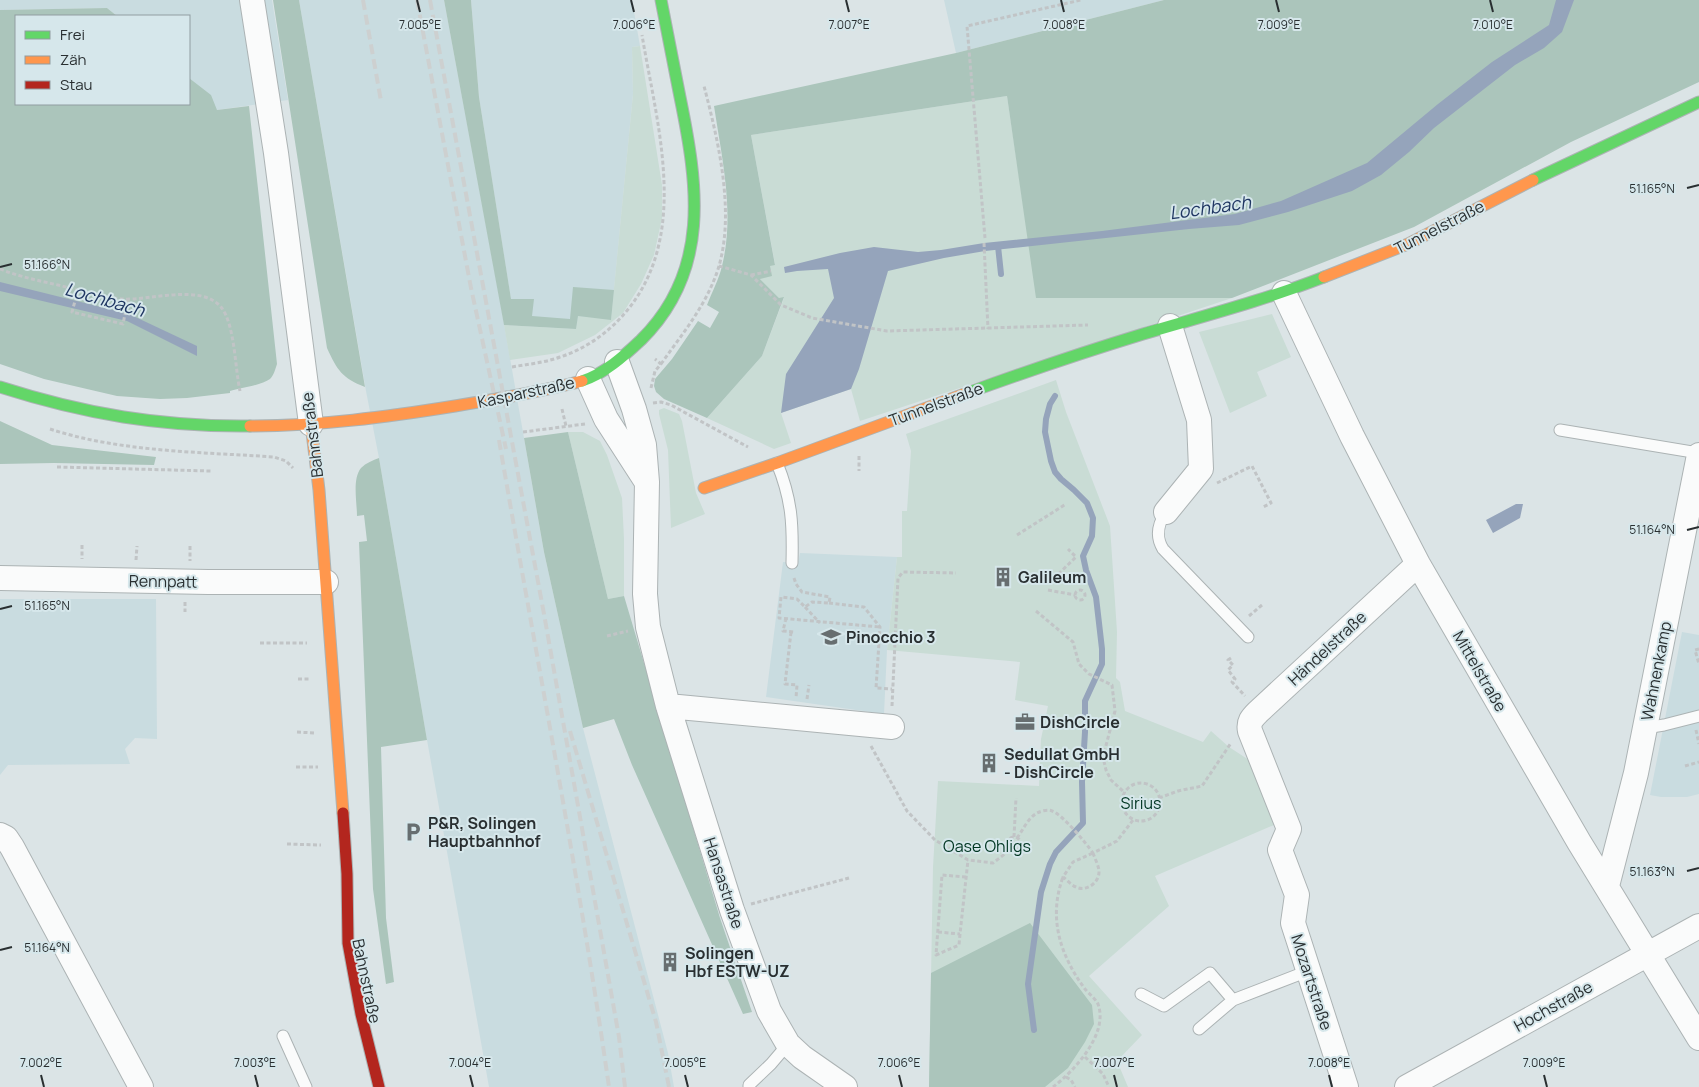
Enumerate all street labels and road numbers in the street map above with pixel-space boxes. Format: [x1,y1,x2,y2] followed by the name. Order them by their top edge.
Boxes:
[1390,195,1488,259] street label: Tunnelstraße
[475,371,577,413] street label: Kasparstraße
[886,377,986,431] street label: Tunnelstraße
[296,391,328,479] street label: Bahnstraße
[129,569,198,593] street label: Rennpatt
[1283,606,1371,690] street label: Händelstraße
[1636,620,1676,722] street label: Wahnenkamp
[1448,626,1512,716] street label: Mittelstraße
[699,835,749,931] street label: Hansastraße
[1286,931,1338,1033] street label: Mozartstraße
[347,937,387,1025] street label: Bahnstraße
[1510,975,1596,1037] street label: Hochstraße

